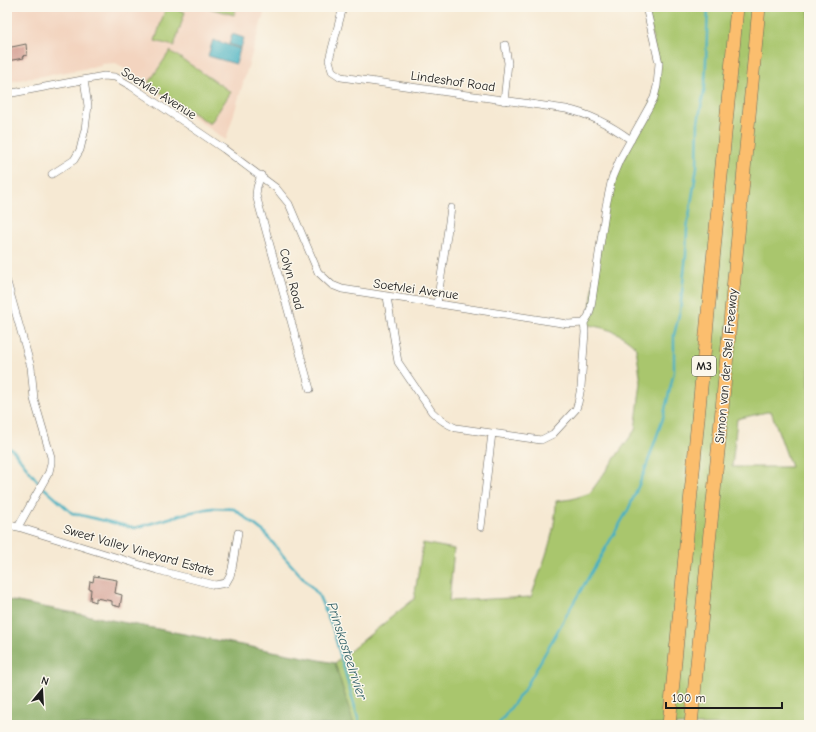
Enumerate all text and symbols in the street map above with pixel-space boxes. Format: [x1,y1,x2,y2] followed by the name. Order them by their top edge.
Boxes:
[119,64,200,122] street label: Soetvlei Avenue
[410,68,496,94] street label: Lindeshof Road
[277,247,307,311] street label: Colyn Road
[372,276,460,302] street label: Soetvlei Avenue
[712,288,740,444] street label: Simon van der Stel Freeway
[692,356,716,376] road number: M3
[62,521,217,579] street label: Sweet Valley Vineyard Estate
[323,600,371,703] water label: Prinskasteelrivier
[22,670,62,710] north arrow
[40,674,50,688] text: N
[666,684,782,710] scale bar
[672,691,705,705] text: 100 m

